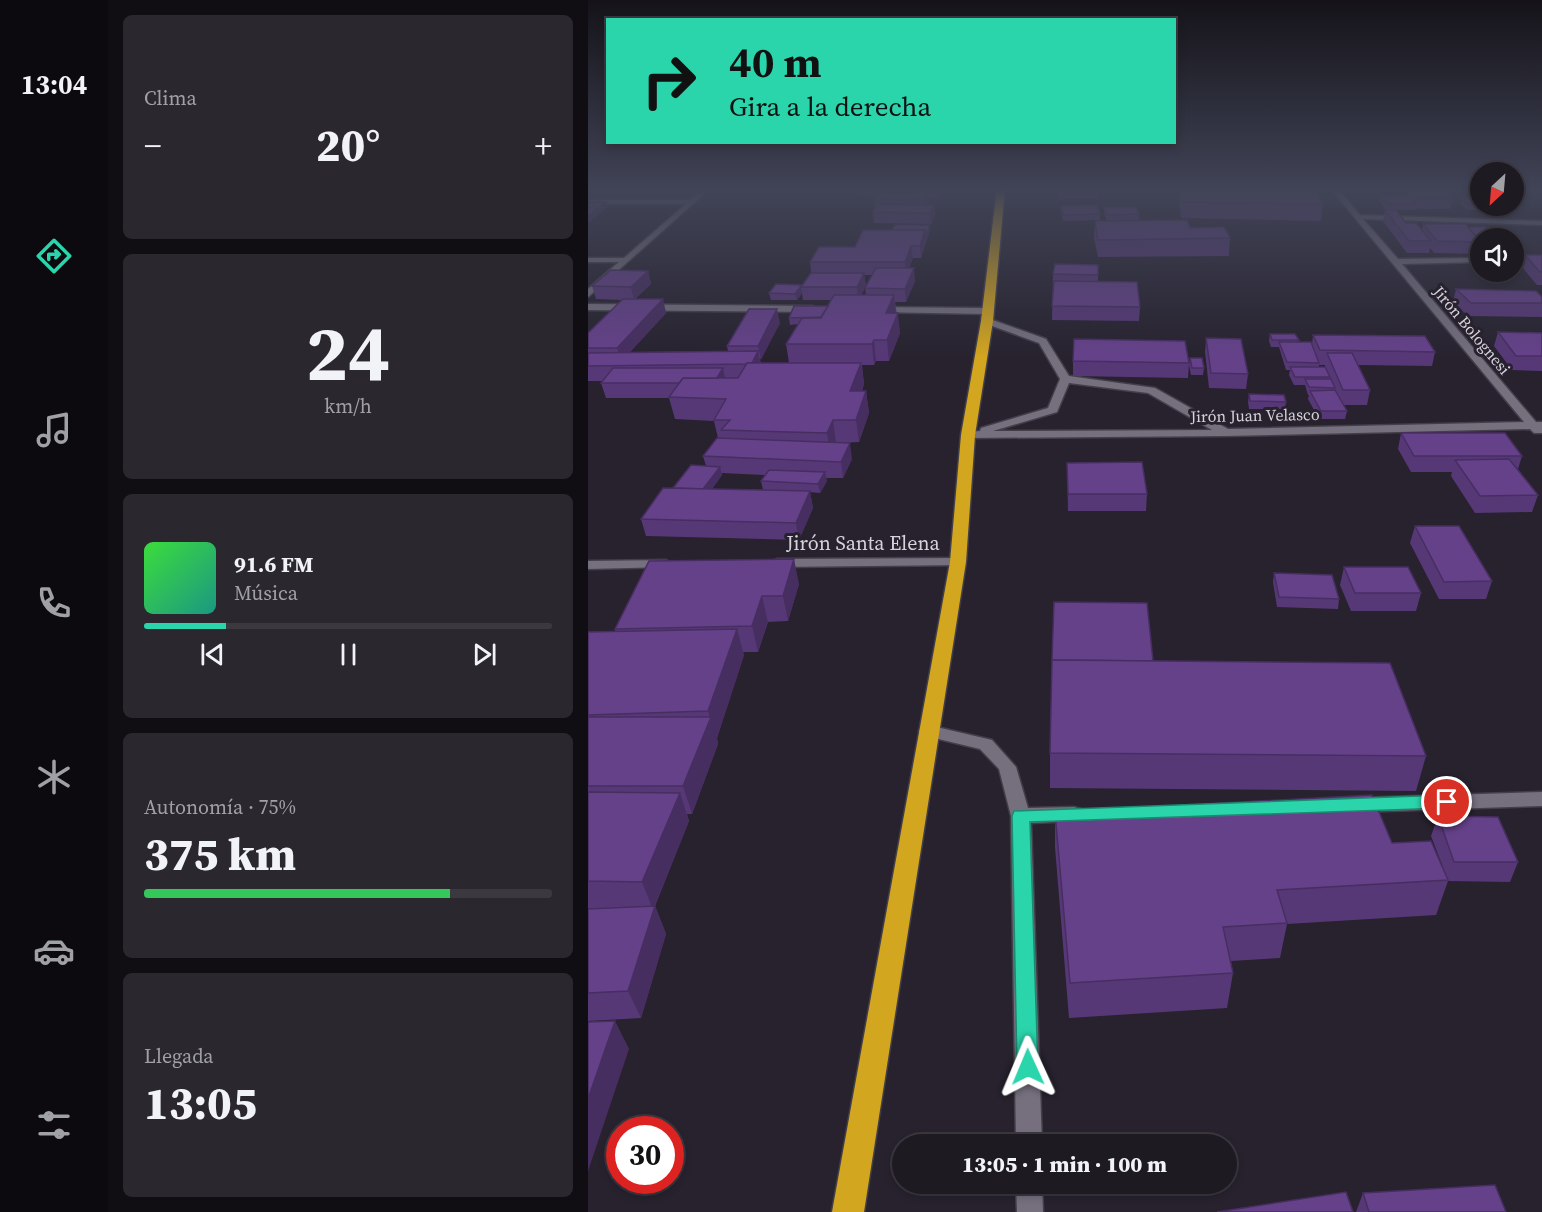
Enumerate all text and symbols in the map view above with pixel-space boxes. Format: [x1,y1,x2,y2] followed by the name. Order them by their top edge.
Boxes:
[729,33,822,91] text: 40 m
[630,42,708,120] icon: right
[21,66,87,103] text: 13:04
[144,84,197,112] text: Clima
[729,88,931,125] text: Gira a la derecha
[316,114,380,176] text: 20°
[144,123,162,168] text: −
[534,123,552,168] text: +
[1470,162,1524,216] north arrow
[1470,162,1524,282] map controls
[1470,228,1524,282] button: sound
[33,235,75,277] icon: directions
[1428,280,1516,379] street label: Jirón Bolognesi
[306,299,390,406] text: 24
[324,392,372,420] text: km/h
[1189,403,1320,427] street label: Jirón Juan Velasco
[33,409,75,451] icon: music
[785,529,941,557] street label: Jirón Santa Elena
[234,549,313,579] text: 91.6 FM
[234,579,298,607] text: Música
[33,582,75,624] icon: phone
[196,638,229,671] icon: previous
[332,638,365,671] icon: pause
[468,638,501,671] icon: next
[33,756,75,798] icon: climate
[1421,776,1472,827] pin
[1430,785,1463,818] icon: arrive
[144,793,296,821] text: Autonomía · 75%
[144,823,296,885] text: 375 km
[33,930,75,972] icon: car
[996,1035,1060,1099] position arrow
[144,1042,214,1070] text: Llegada
[144,1072,257,1134] text: 13:05
[33,1104,75,1146] icon: filters
[606,1116,684,1194] speed limit sign: 30
[962,1149,1167,1179] text: 13:05 · 1 min · 100 m

